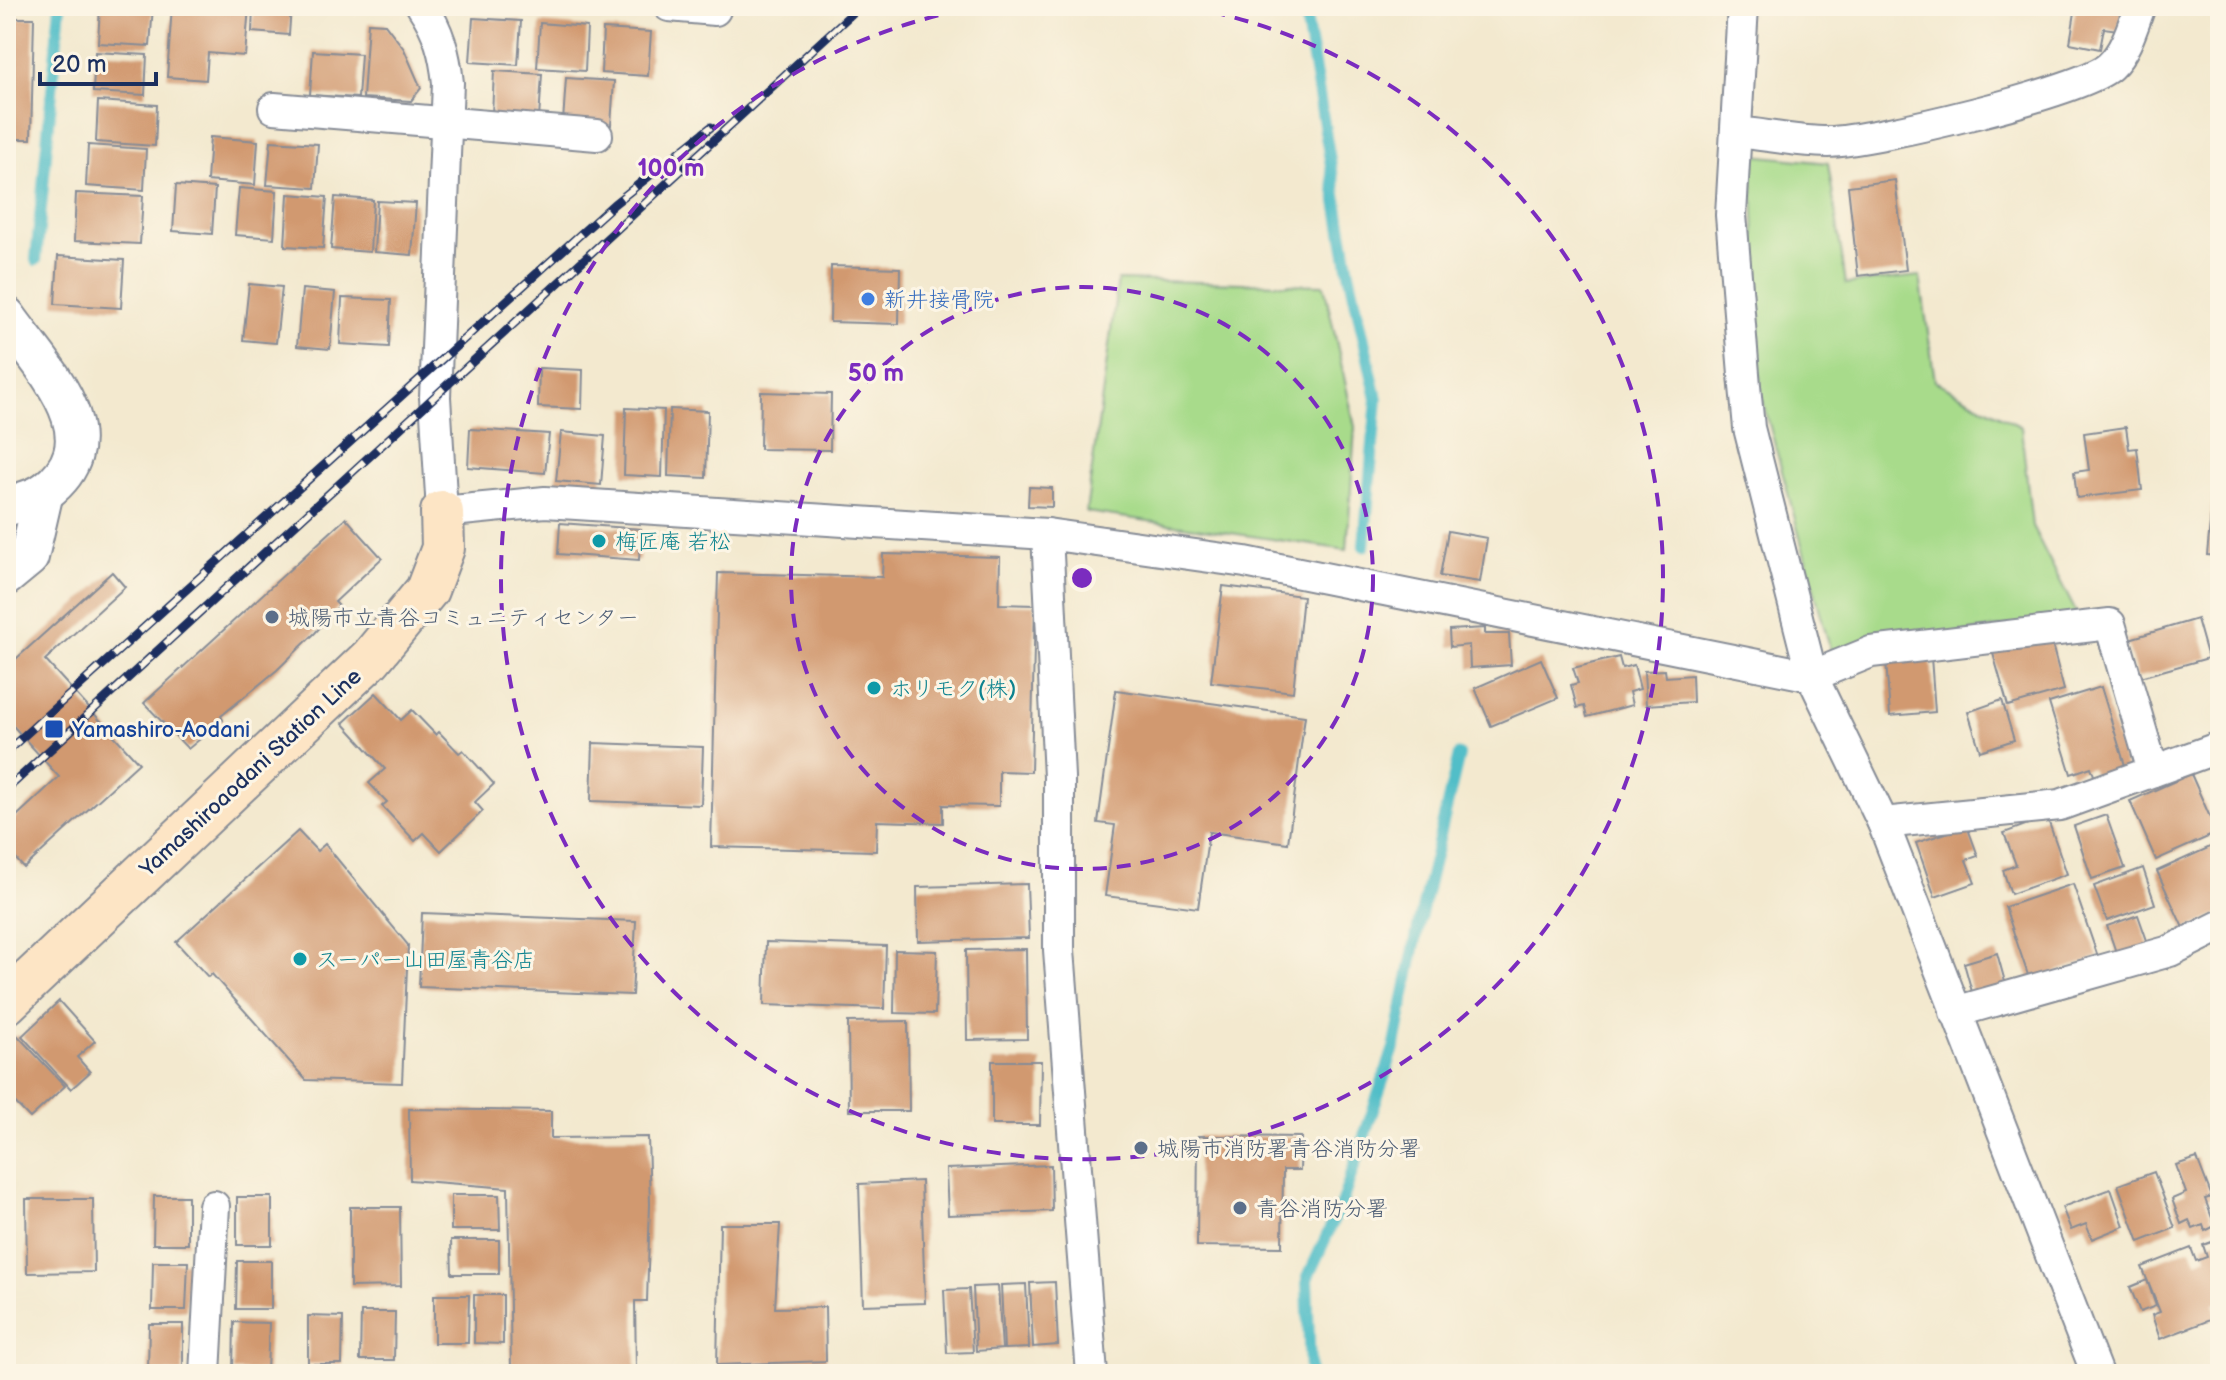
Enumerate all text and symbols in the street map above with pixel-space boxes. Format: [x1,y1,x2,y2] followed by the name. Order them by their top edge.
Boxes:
[40,36,156,86] scale bar
[52,50,107,79] text: 20 m
[638,154,704,183] text: 100 m
[884,287,994,314] place label: 新井接骨院
[859,290,877,308] marker: 新井接骨院
[848,359,904,388] text: 50 m
[615,529,731,556] place label: 梅匠庵 若松
[590,532,608,550] marker: 梅匠庵 若松
[1068,564,1096,592] centre of rings
[288,605,639,632] place label: 城陽市立青谷コミュニティセンター
[263,608,281,626] marker: 城陽市立青谷コミュニティセンター
[134,663,367,884] street label: Yamashiroaodani Station Line
[890,676,1016,703] place label: ホリモク(株)
[865,679,883,697] marker: ホリモク(株)
[71,717,250,744] place label: Yamashiro-Aodani
[43,718,65,740] marker: Yamashiro-Aodani
[316,947,535,974] place label: スーパー山田屋青谷店
[291,950,309,968] marker: スーパー山田屋青谷店
[1157,1136,1421,1163] place label: 城陽市消防署青谷消防分署
[1132,1139,1150,1157] marker: 城陽市消防署青谷消防分署
[1256,1196,1388,1223] place label: 青谷消防分署
[1231,1199,1249,1217] marker: 青谷消防分署

